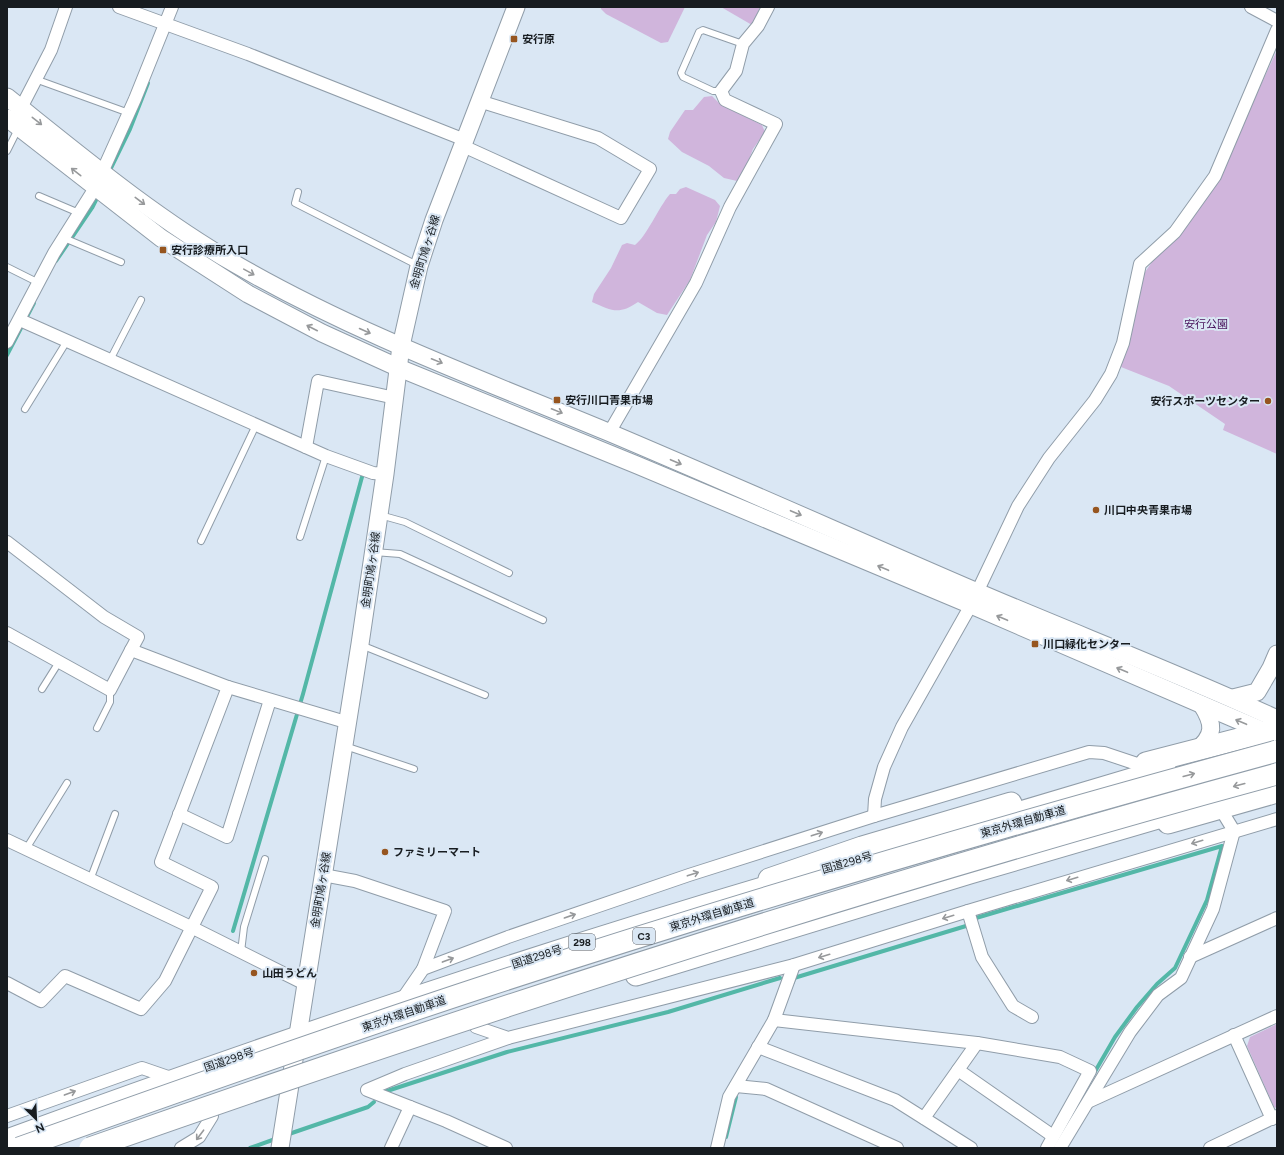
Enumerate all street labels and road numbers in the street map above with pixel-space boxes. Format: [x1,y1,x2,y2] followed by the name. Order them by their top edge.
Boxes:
[408,213,442,291] street label: 金明町鳩ヶ谷線
[359,531,383,609] street label: 金明町鳩ヶ谷線
[979,804,1067,840] street label: 東京外環自動車道
[820,850,874,876] street label: 国道298号
[309,851,333,929] street label: 金明町鳩ヶ谷線
[668,896,756,934] street label: 東京外環自動車道
[633,928,655,944] road number: C3
[569,934,595,950] road number: 298
[510,943,564,971] street label: 国道298号
[360,994,448,1034] street label: 東京外環自動車道
[202,1045,256,1075] street label: 国道298号

